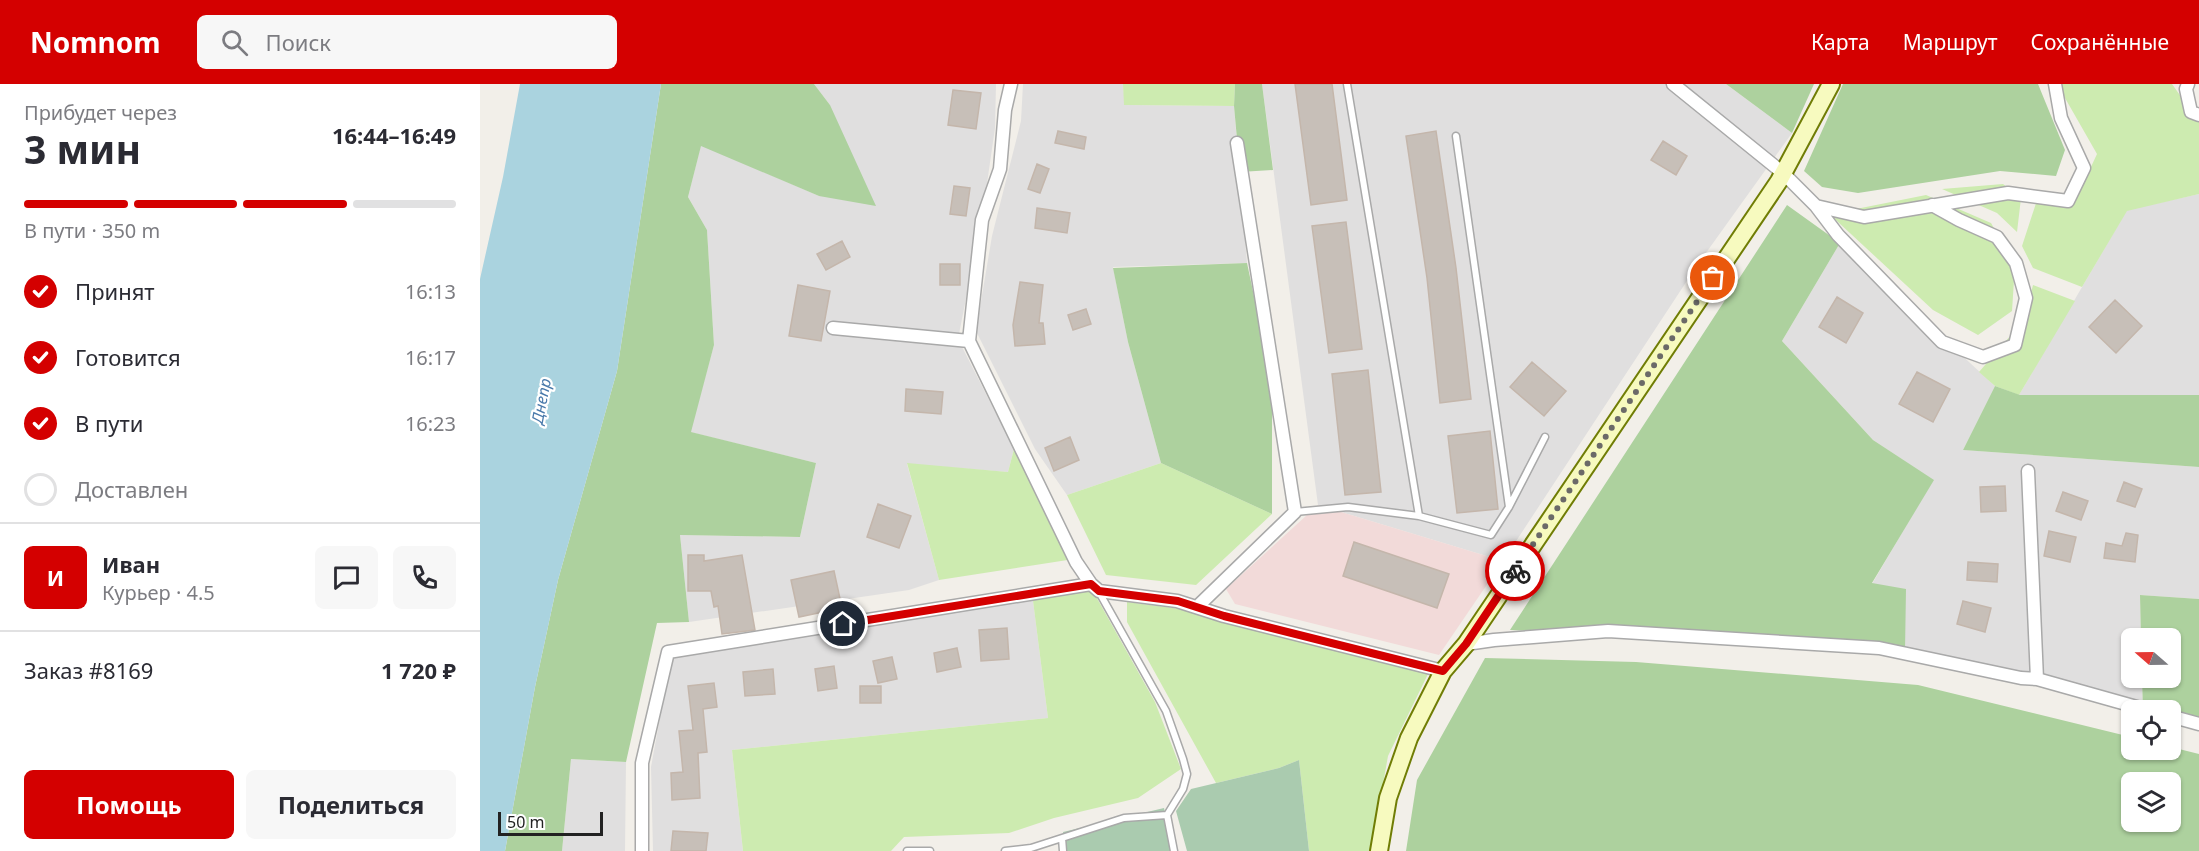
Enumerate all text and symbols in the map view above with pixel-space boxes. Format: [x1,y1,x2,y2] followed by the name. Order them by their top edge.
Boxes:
[197,15,617,69] search box
[30,23,161,61] text: Nomnom
[218,26,251,59] icon: search
[266,27,331,57] text: Поиск
[1811,28,1870,56] text: Карта
[1903,28,1998,56] text: Маршрут
[2031,28,2169,56] text: Сохранённые
[24,99,177,126] text: Прибудет через
[332,120,456,150] text: 16:44–16:49
[24,122,141,175] text: 3 мин
[24,217,160,244] text: В пути · 350 m
[1687,252,1738,303] pin
[1696,261,1729,294] icon: bag
[24,275,57,308] icon: check
[75,276,155,306] text: Принят
[405,278,456,305] text: 16:13
[24,341,57,374] icon: check
[75,342,181,372] text: Готовится
[405,344,456,371] text: 16:17
[525,376,556,428] water label: Днепр
[24,407,57,440] icon: check
[75,408,143,438] text: В пути
[405,410,456,437] text: 16:23
[75,474,188,504] text: Доставлен
[1485,541,1545,601] courier
[315,546,378,609] button: chat
[393,546,456,609] button: phone
[102,549,160,579] text: Иван
[1499,555,1532,588] icon: bike
[47,562,64,592] text: И
[102,579,215,606] text: Курьер · 4.5
[817,598,868,649] pin
[826,607,859,640] icon: home
[2121,628,2181,688] north arrow
[2121,628,2181,832] map controls
[24,655,153,685] text: Заказ #8169
[381,655,456,685] text: 1 720 ₽
[2121,700,2181,760] button: locate
[24,770,234,839] button: Помощь
[246,770,456,839] button: Поделиться
[2121,772,2181,832] button: layers
[498,809,603,836] scale bar
[507,811,544,833] text: 50 m

